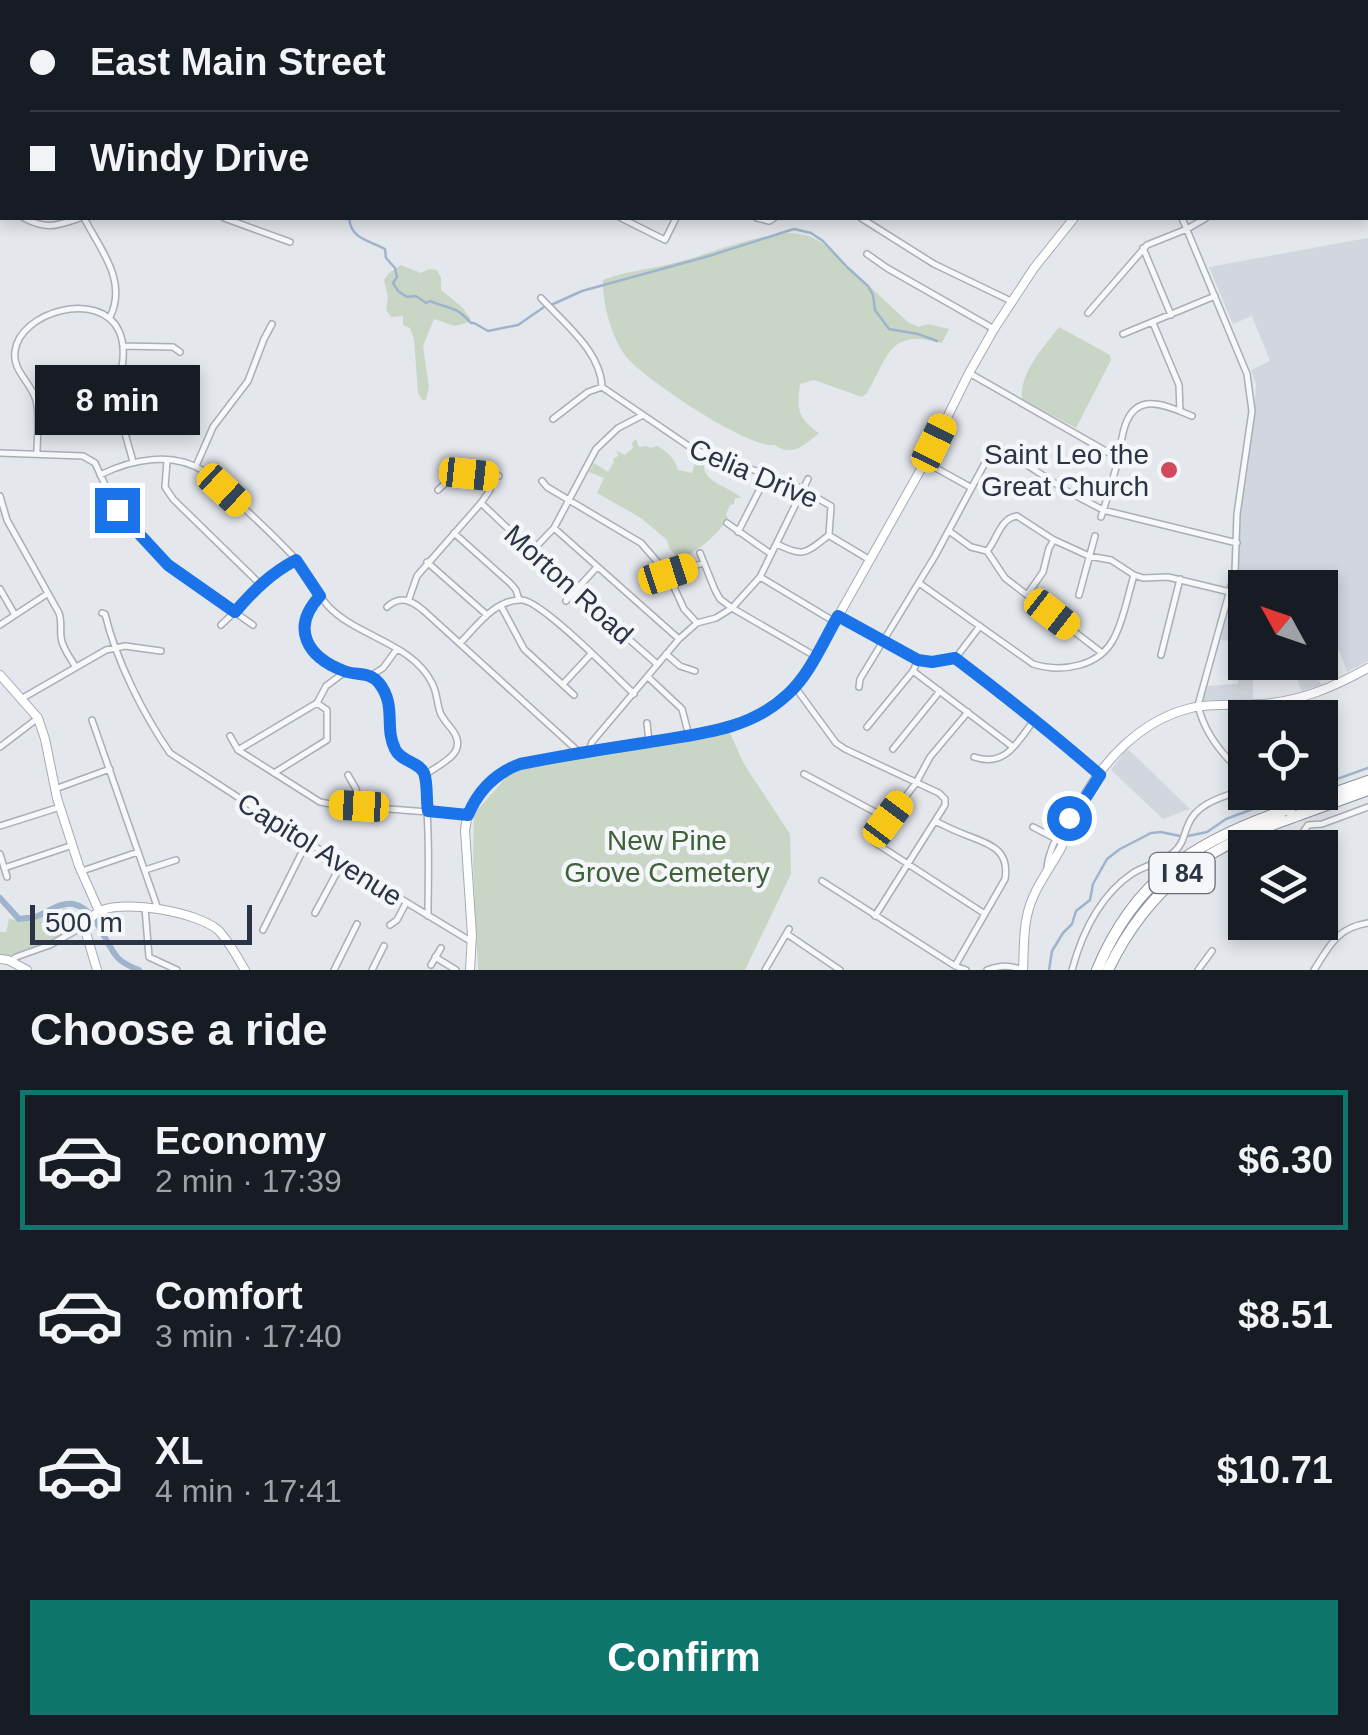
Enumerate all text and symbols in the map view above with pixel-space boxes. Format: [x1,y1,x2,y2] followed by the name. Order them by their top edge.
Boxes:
[90,41,386,83] text: East Main Street
[90,137,309,179] text: Windy Drive
[34,365,200,435] callout: 8 min
[76,382,159,418] text: 8 min
[907,409,961,477] car
[685,432,823,514] street label: Celia Drive
[981,439,1149,502] place label: Saint Leo the Great Church
[438,456,500,492] car
[192,459,256,521] car
[1158,459,1180,481] marker: Saint Leo the Great Church
[95,488,140,533] route end
[498,519,639,650] street label: Morton Road
[635,550,701,598] car
[1228,570,1338,680] north arrow
[1228,570,1338,940] map controls
[1019,584,1085,644] car
[1228,700,1338,810] button: locate
[858,786,918,852] car
[232,787,408,912] street label: Capitol Avenue
[328,789,390,823] car
[1047,796,1092,841] route start
[564,825,770,888] park label: New Pine Grove Cemetery
[1228,830,1338,940] button: layers
[1150,853,1214,893] road number: I 84
[30,900,252,944] scale bar
[45,907,123,938] text: 500 m
[30,1004,328,1055] text: Choose a ride
[35,1115,125,1205] icon: car
[155,1120,326,1162] text: Economy
[1238,1139,1333,1181] text: $6.30
[155,1163,342,1199] text: 2 min · 17:39
[35,1270,125,1360] icon: car
[155,1275,303,1317] text: Comfort
[1238,1294,1333,1336] text: $8.51
[155,1318,342,1354] text: 3 min · 17:40
[35,1425,125,1515] icon: car
[155,1430,204,1472] text: XL
[1217,1449,1333,1491] text: $10.71
[155,1473,342,1509] text: 4 min · 17:41
[30,1600,1338,1715] button: Confirm

